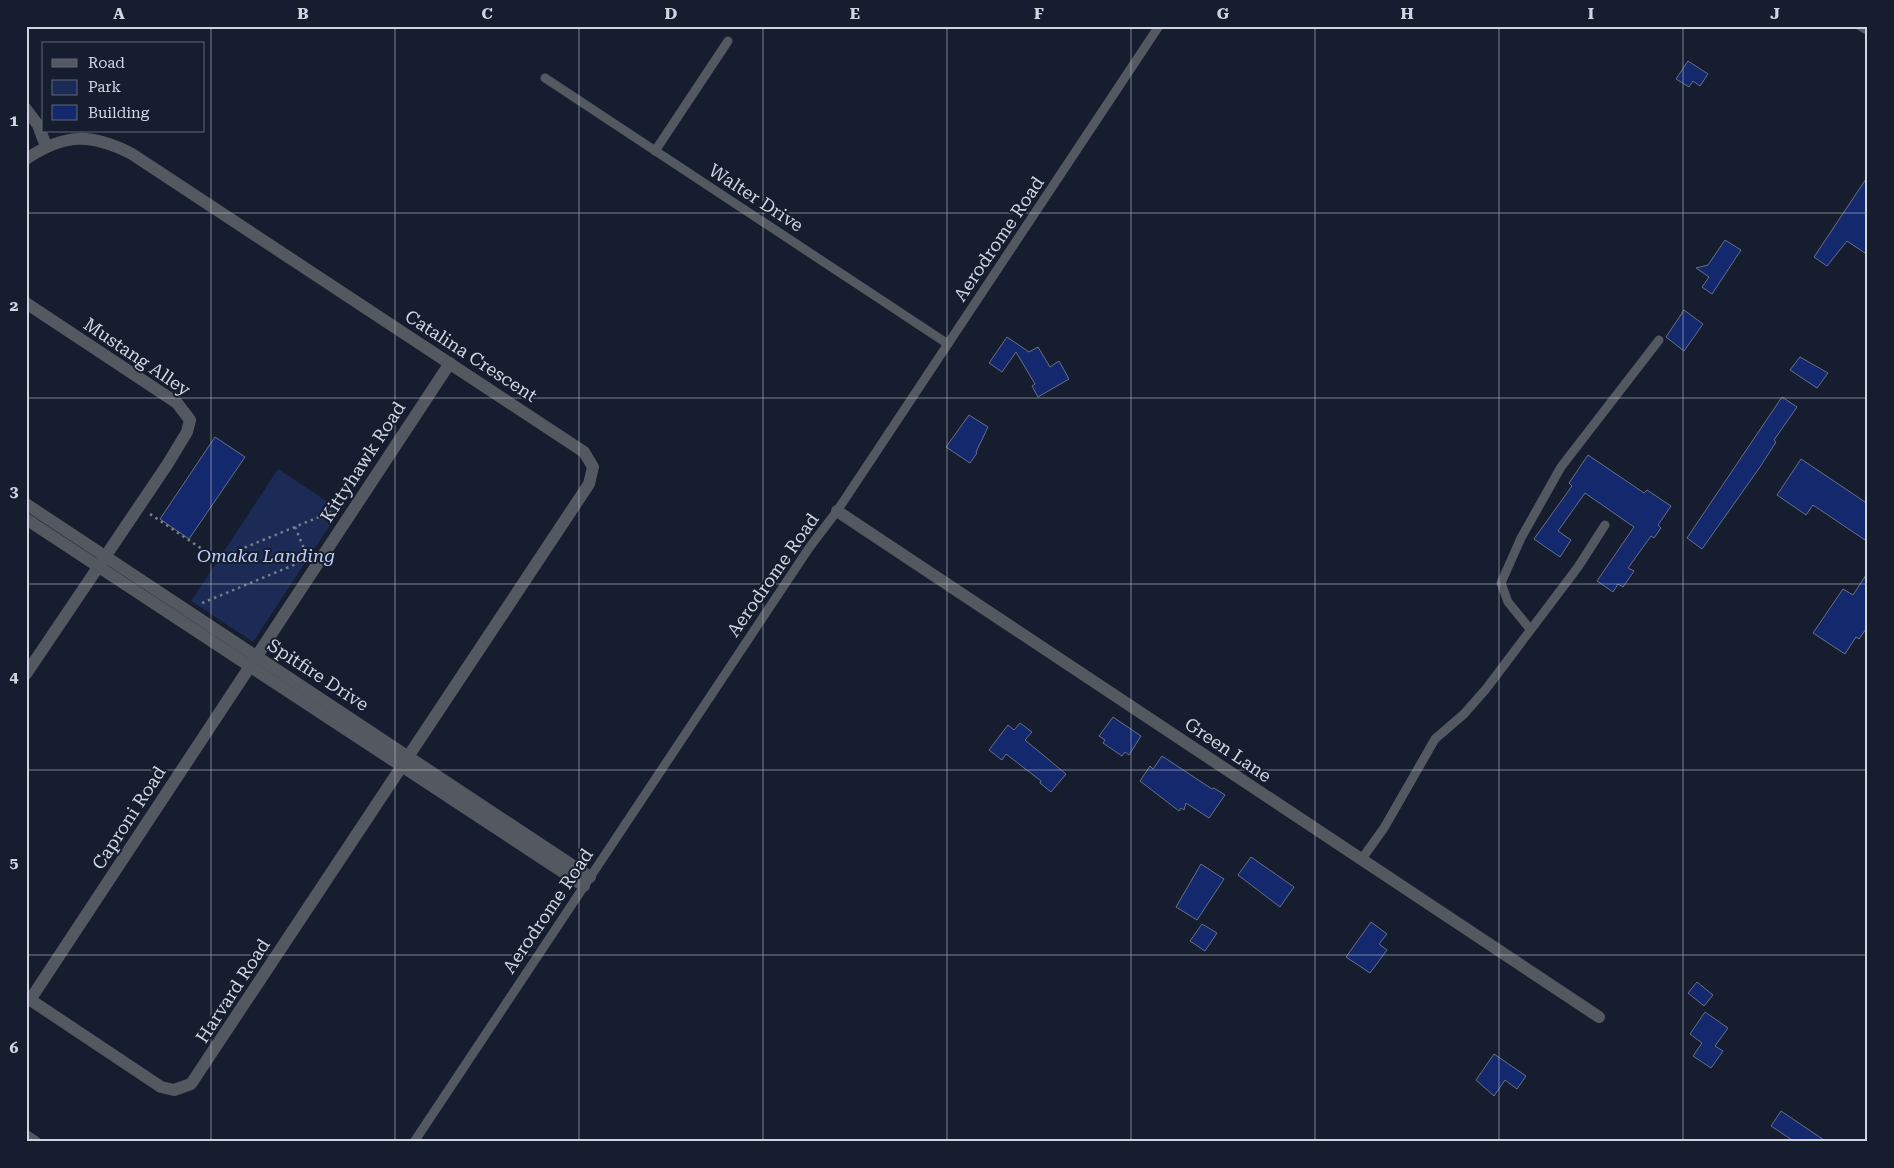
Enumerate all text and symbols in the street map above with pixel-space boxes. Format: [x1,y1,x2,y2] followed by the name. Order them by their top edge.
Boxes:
[113,4,125,23] text: A
[297,4,309,23] text: B
[481,4,493,23] text: C
[665,4,678,23] text: D
[850,4,860,23] text: E
[1034,4,1044,23] text: F
[1217,4,1230,23] text: G
[1400,4,1414,23] text: H
[1588,4,1594,23] text: I
[1770,4,1780,23] text: J
[42,42,205,132] legend
[88,54,125,72] text: Road
[88,78,122,96] text: Park
[88,104,150,122] text: Building
[10,111,19,130] text: 1
[705,159,807,236] street label: Walter Drive
[949,172,1048,305] street label: Aerodrome Road
[10,296,19,315] text: 2
[401,305,541,406] street label: Catalina Crescent
[80,313,195,400] street label: Mustang Alley
[316,397,410,526] street label: Kittyhawk Road
[10,482,19,501] text: 3
[722,509,823,640] street label: Aerodrome Road
[197,545,335,566] park label: Omaka Landing
[264,634,373,715] street label: Spitfire Drive
[10,667,19,686] text: 4
[1181,713,1276,786] street label: Green Lane
[87,762,170,873] street label: Caproni Road
[498,844,597,977] street label: Aerodrome Road
[10,853,19,872] text: 5
[191,934,274,1047] street label: Harvard Road
[10,1038,19,1057] text: 6

